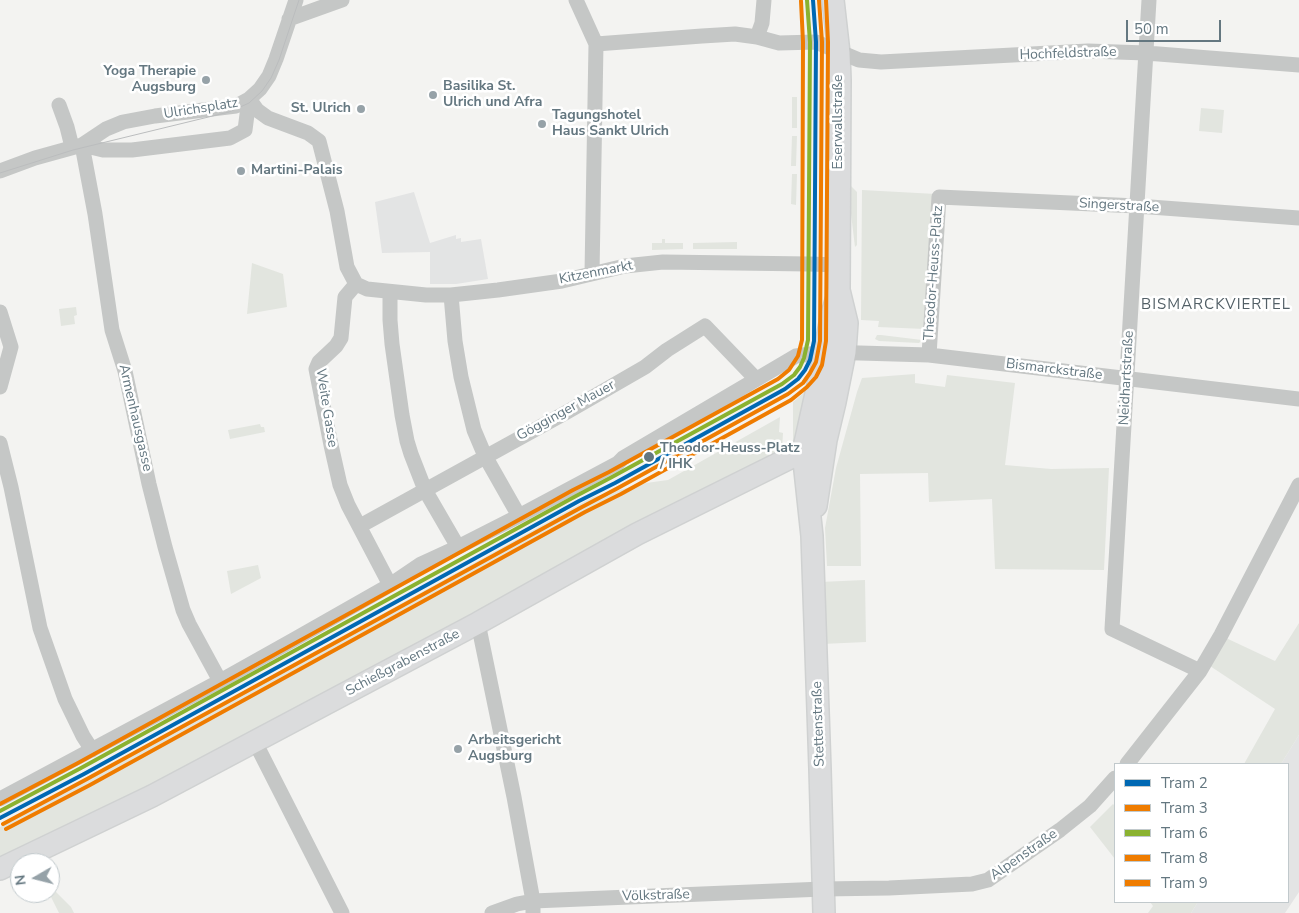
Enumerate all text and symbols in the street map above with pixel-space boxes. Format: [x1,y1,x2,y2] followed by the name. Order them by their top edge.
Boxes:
[1129,10,1224,42] scale bar
[1134,19,1169,39] text: 50 m
[1019,44,1117,64] street label: Hochfeldstraße
[103,64,196,96] place label: Yoga Therapie Augsburg
[200,74,212,86] marker: Yoga Therapie Augsburg
[831,75,847,169] street label: Eserwallstraße
[443,79,542,111] place label: Basilika St. Ulrich und Afra
[427,89,439,101] marker: Basilika St. Ulrich und Afra
[163,95,239,123] street label: Ulrichsplatz
[291,101,351,117] place label: St. Ulrich
[355,103,367,115] marker: St. Ulrich
[552,108,669,140] place label: Tagungshotel Haus Sankt Ulrich
[536,118,548,130] marker: Tagungshotel Haus Sankt Ulrich
[251,163,342,179] place label: Martini-Palais
[235,165,247,177] marker: Martini-Palais
[1078,196,1160,216] street label: Singerstraße
[921,205,947,341] street label: Theodor-Heuss-Platz
[558,258,634,288] street label: Kitzenmarkt
[1139,296,1293,314] district label: BISMARCKVIERTEL
[1116,330,1138,426] street label: Neidhartstraße
[1005,356,1103,384] street label: Bismarckstraße
[115,363,155,473] street label: Armenhausgasse
[311,367,341,449] street label: Weite Gasse
[514,377,618,445] street label: Gögginger Mauer
[660,441,800,474] place label: Theodor-Heuss-Platz / IHK
[642,450,656,464] marker: Theodor-Heuss-Platz / IHK
[343,626,463,700] street label: Schießgrabenstraße
[809,681,829,767] street label: Stettenstraße
[468,733,561,766] place label: Arbeitsgericht Augsburg
[452,743,464,755] marker: Arbeitsgericht Augsburg
[1114,763,1289,903] legend
[1161,773,1208,793] text: Tram 2
[1161,798,1208,818] text: Tram 3
[1161,823,1208,843] text: Tram 6
[987,826,1061,884] street label: Alpenstraße
[1161,848,1208,868] text: Tram 8
[10,853,60,903] north arrow
[1161,873,1208,893] text: Tram 9
[11,874,31,887] text: N
[622,886,690,906] street label: Völkstraße

